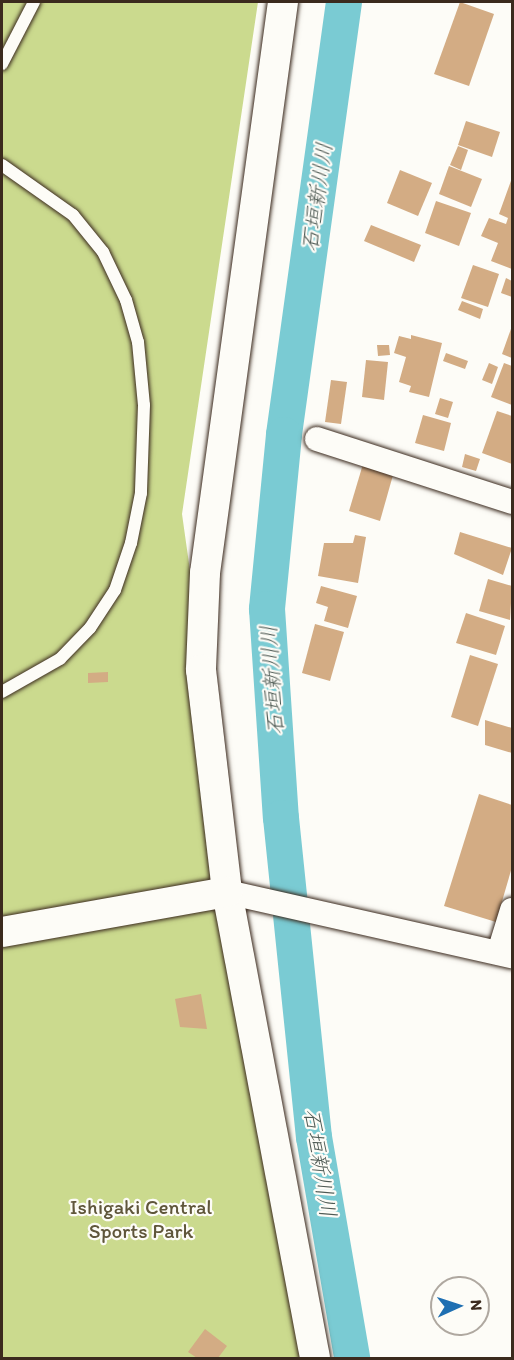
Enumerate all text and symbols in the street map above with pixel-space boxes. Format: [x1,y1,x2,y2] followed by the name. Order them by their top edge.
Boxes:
[296,141,338,253] water label: 石垣新川川
[255,624,289,736] water label: 石垣新川川
[298,1107,342,1219] water label: 石垣新川川
[69,1194,213,1244] park label: Ishigaki Central Sports Park
[430,1276,490,1336] north arrow
[467,1299,486,1311] text: N

